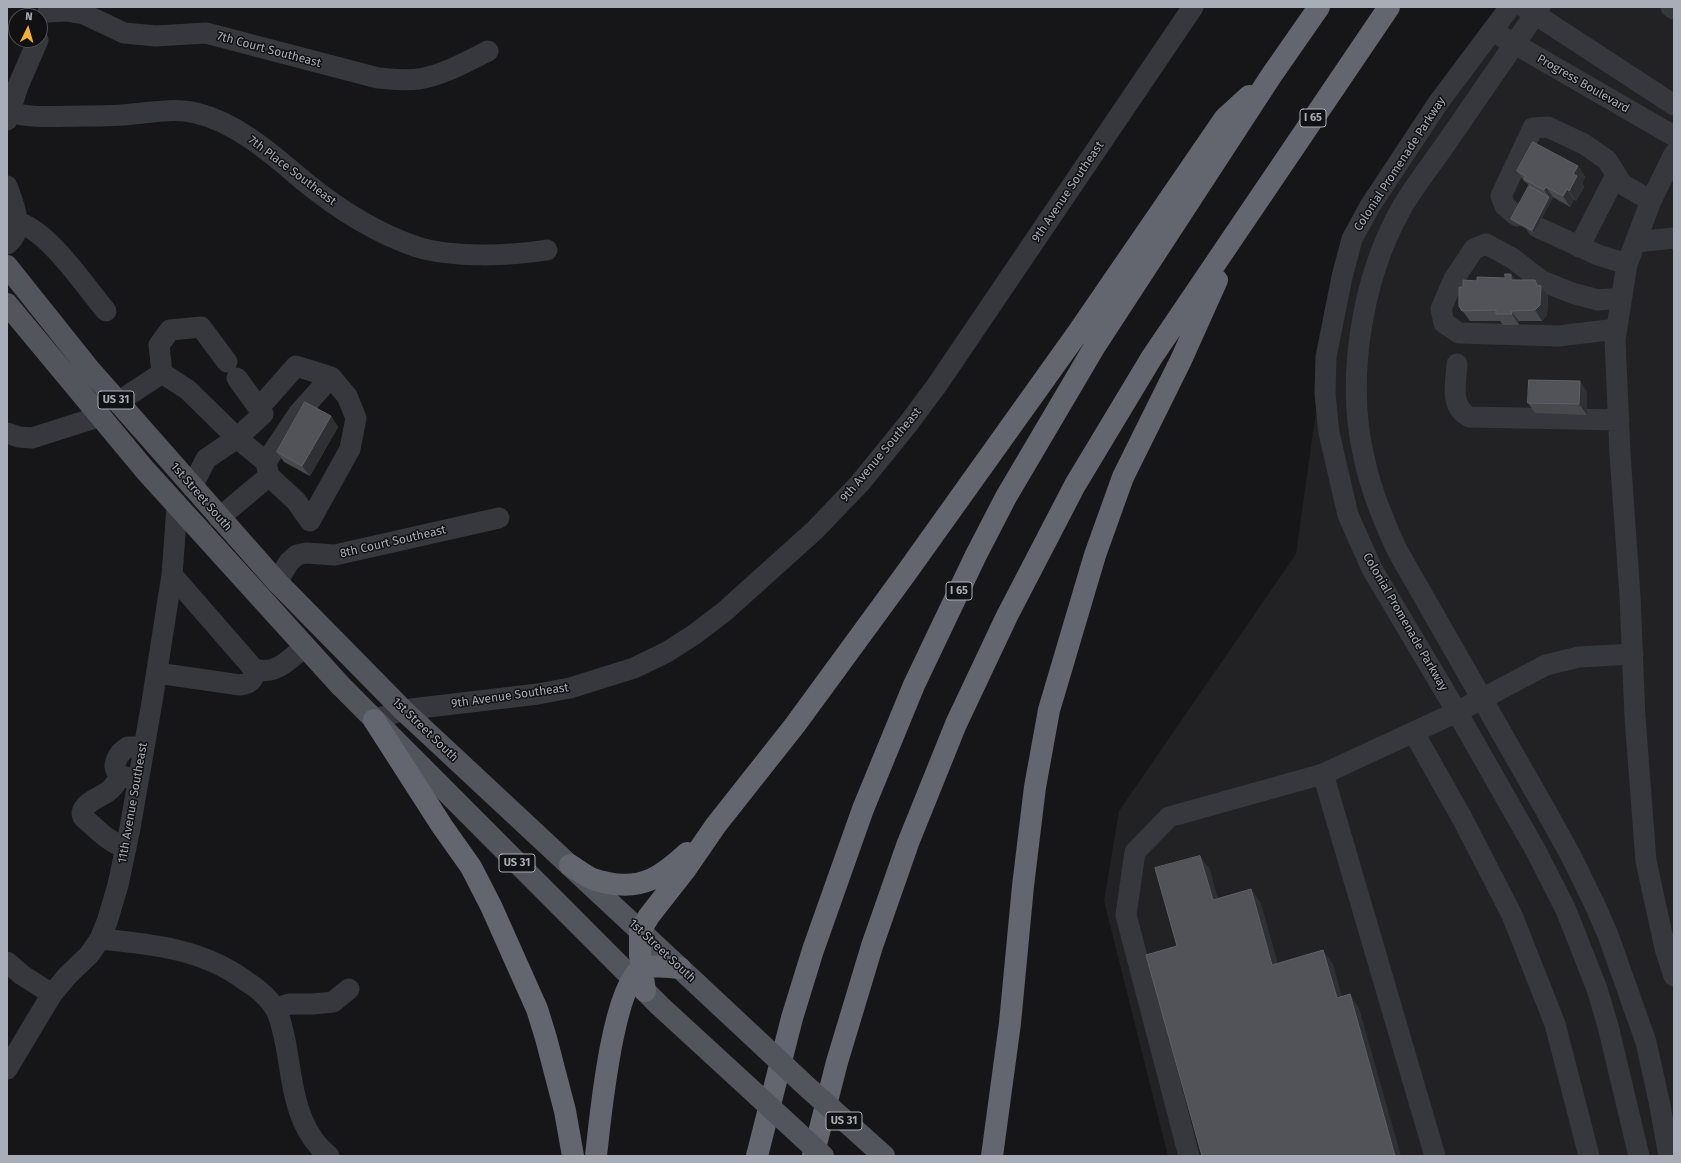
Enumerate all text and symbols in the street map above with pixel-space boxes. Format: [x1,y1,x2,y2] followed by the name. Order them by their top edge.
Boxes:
[8,8,48,48] north arrow
[25,10,33,23] text: N
[215,29,323,71] street label: 7th Court Southeast
[1534,52,1632,116] street label: Progress Boulevard
[1351,94,1449,234] street label: Colonial Promenade Parkway
[1300,109,1326,127] road number: I 65
[245,133,339,209] street label: 7th Place Southeast
[1029,139,1107,245] street label: 9th Avenue Southeast
[98,391,134,409] road number: US 31
[837,405,925,505] street label: 9th Avenue Southeast
[167,460,235,534] street label: 1st Street South
[339,523,447,561] street label: 8th Court Southeast
[1359,550,1451,694] street label: Colonial Promenade Parkway
[946,582,972,600] road number: I 65
[450,681,570,711] street label: 9th Avenue Southeast
[389,695,461,765] street label: 1st Street South
[115,741,151,865] street label: 11th Avenue Southeast
[499,854,535,872] road number: US 31
[626,916,698,986] street label: 1st Street South
[826,1112,862,1130] road number: US 31

